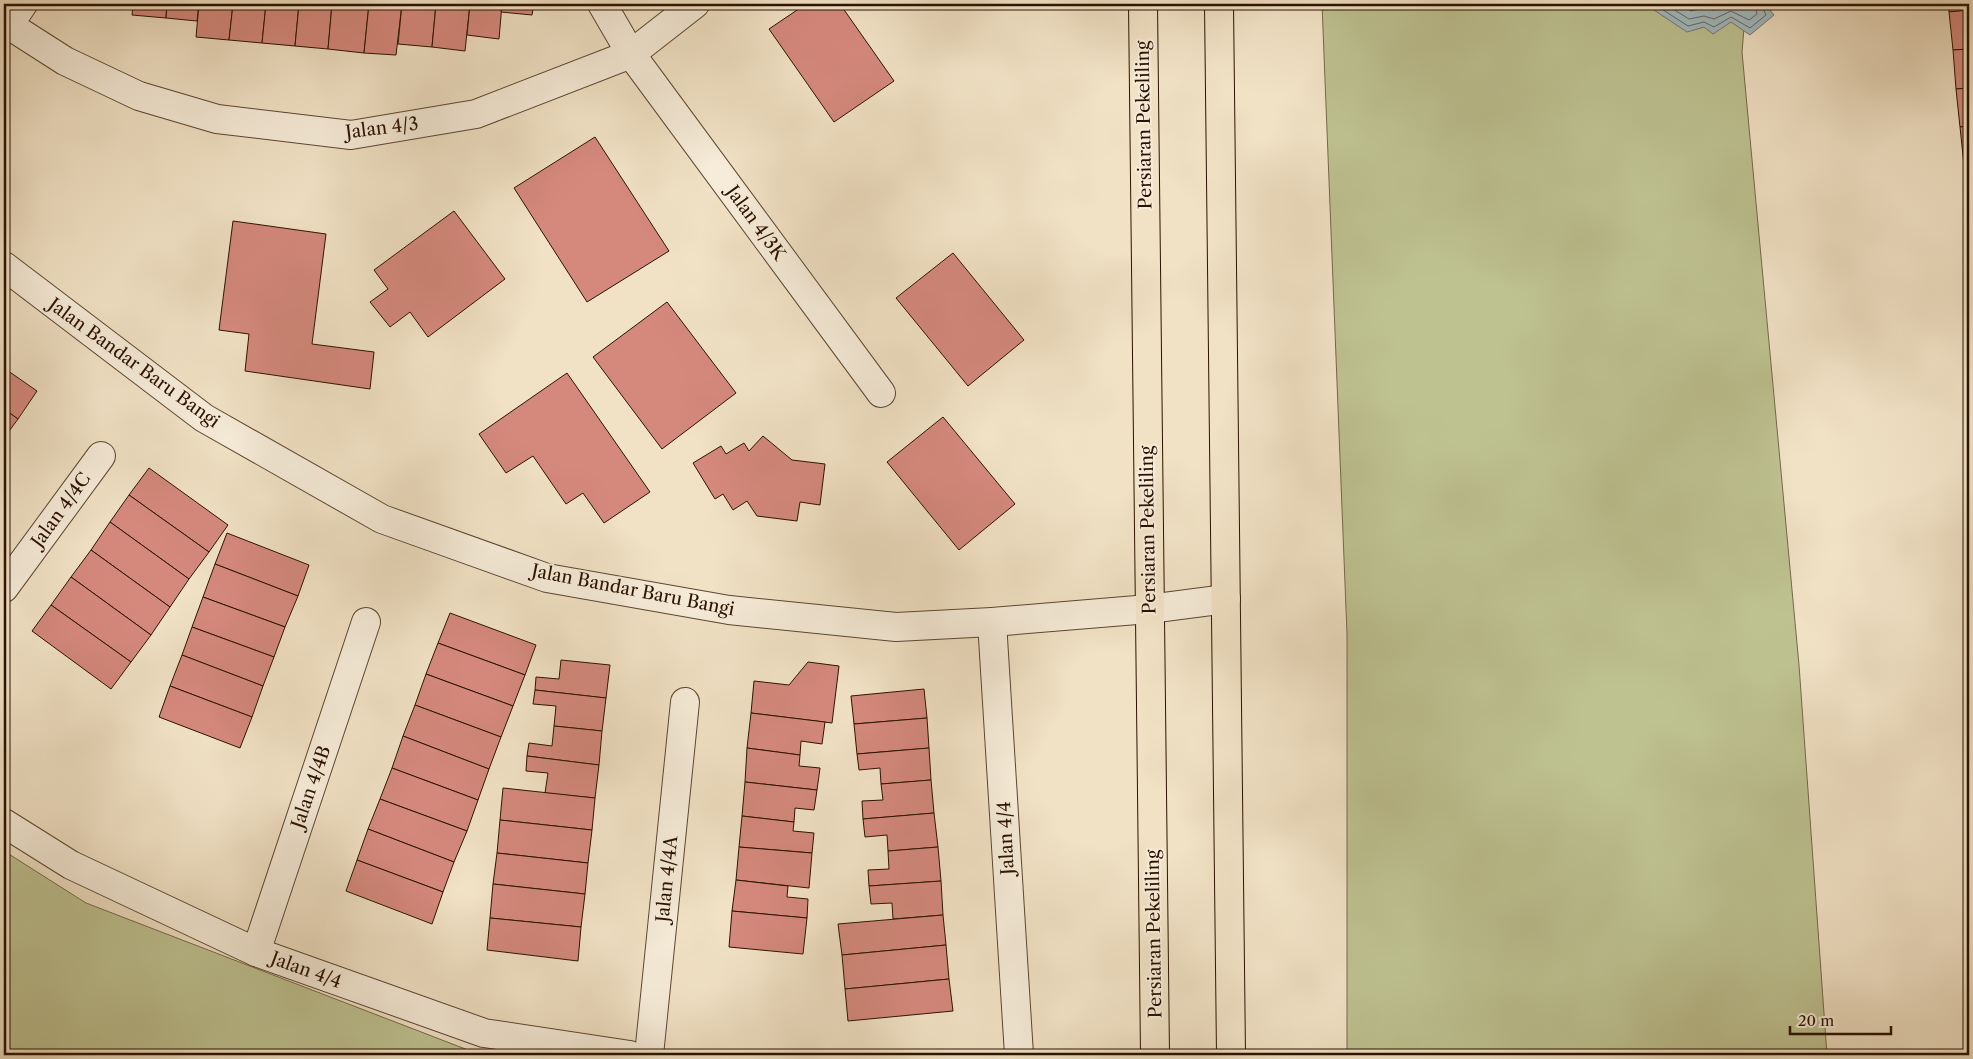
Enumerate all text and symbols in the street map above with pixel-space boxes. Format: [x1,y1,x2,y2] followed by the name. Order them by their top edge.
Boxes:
[1132,40,1156,210] street label: Persiaran Pekeliling
[341,113,420,144] street label: Jalan 4/3
[720,179,791,266] street label: Jalan 4/3K
[42,292,224,433] street label: Jalan Bandar Baru Bangi
[1136,445,1160,615] street label: Persiaran Pekeliling
[25,468,96,554] street label: Jalan 4/4C
[527,559,737,621] street label: Jalan Bandar Baru Bangi
[286,743,335,834] street label: Jalan 4/4B
[993,801,1019,878] street label: Jalan 4/4
[651,834,683,926] street label: Jalan 4/4A
[1142,849,1166,1019] street label: Persiaran Pekeliling
[265,946,344,993] street label: Jalan 4/4
[1790,1004,1892,1036] scale bar
[1798,1011,1834,1030] text: 20 m

